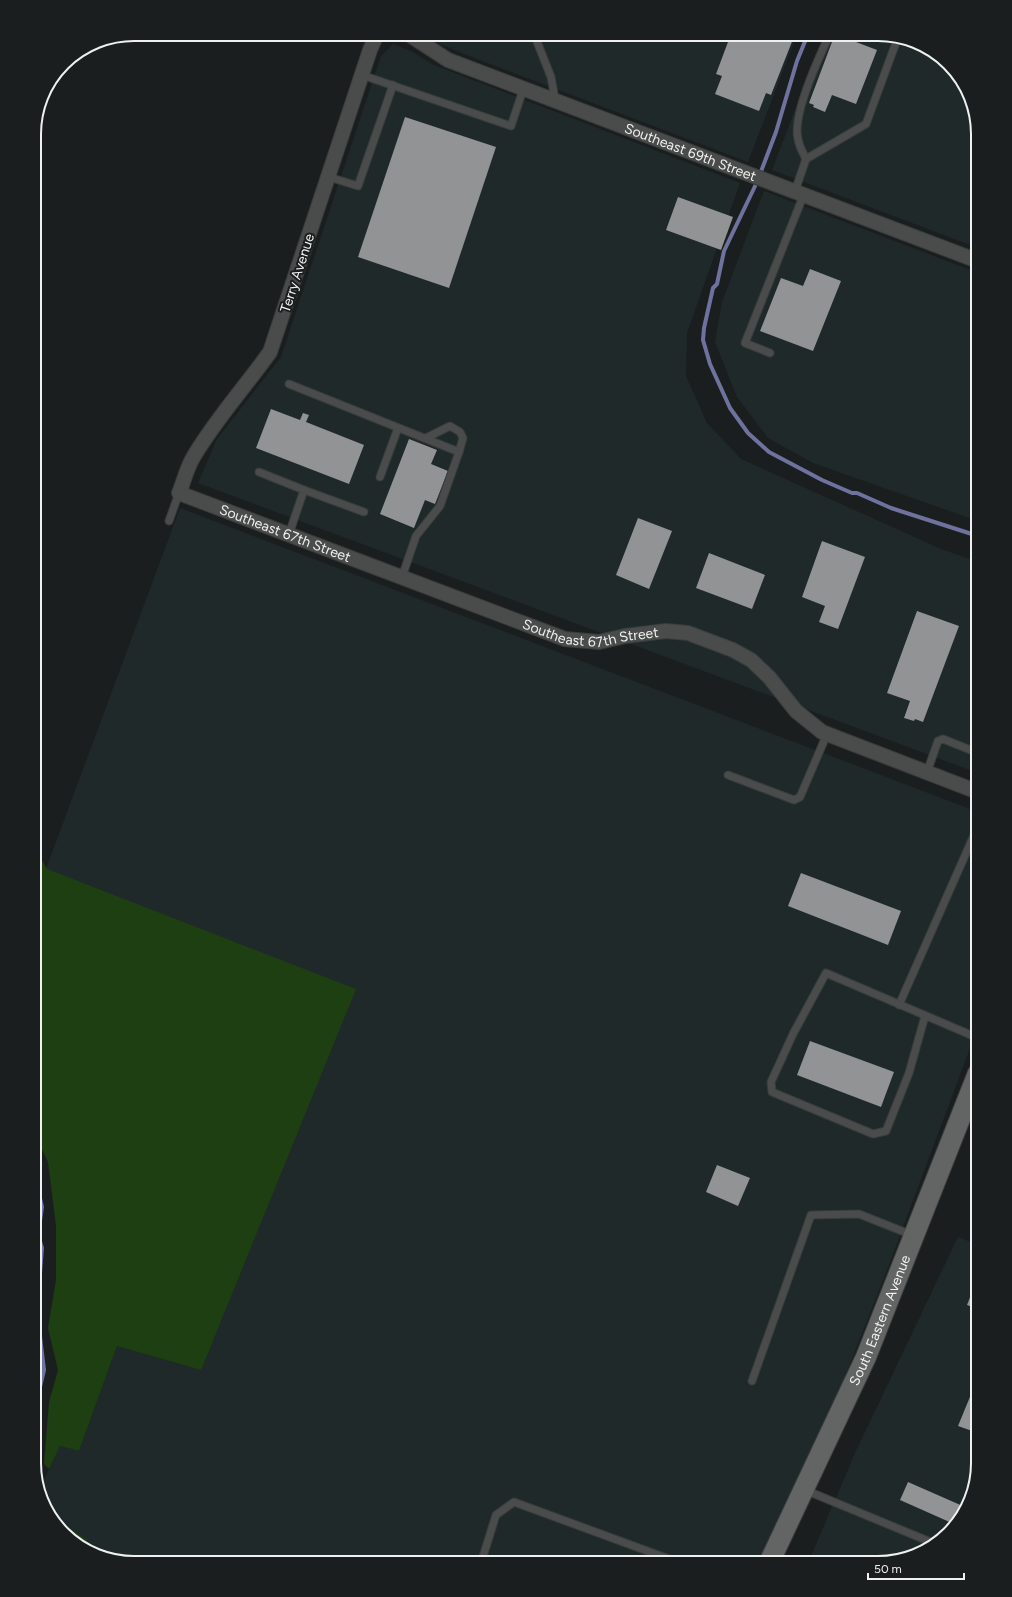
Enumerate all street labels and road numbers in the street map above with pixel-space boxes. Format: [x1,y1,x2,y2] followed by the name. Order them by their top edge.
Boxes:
[622,120,758,185] street label: Southeast 69th Street
[277,231,318,315] street label: Terry Avenue
[217,501,353,566] street label: Southeast 67th Street
[520,616,659,651] street label: Southeast 67th Street
[846,1252,914,1388] street label: South Eastern Avenue

